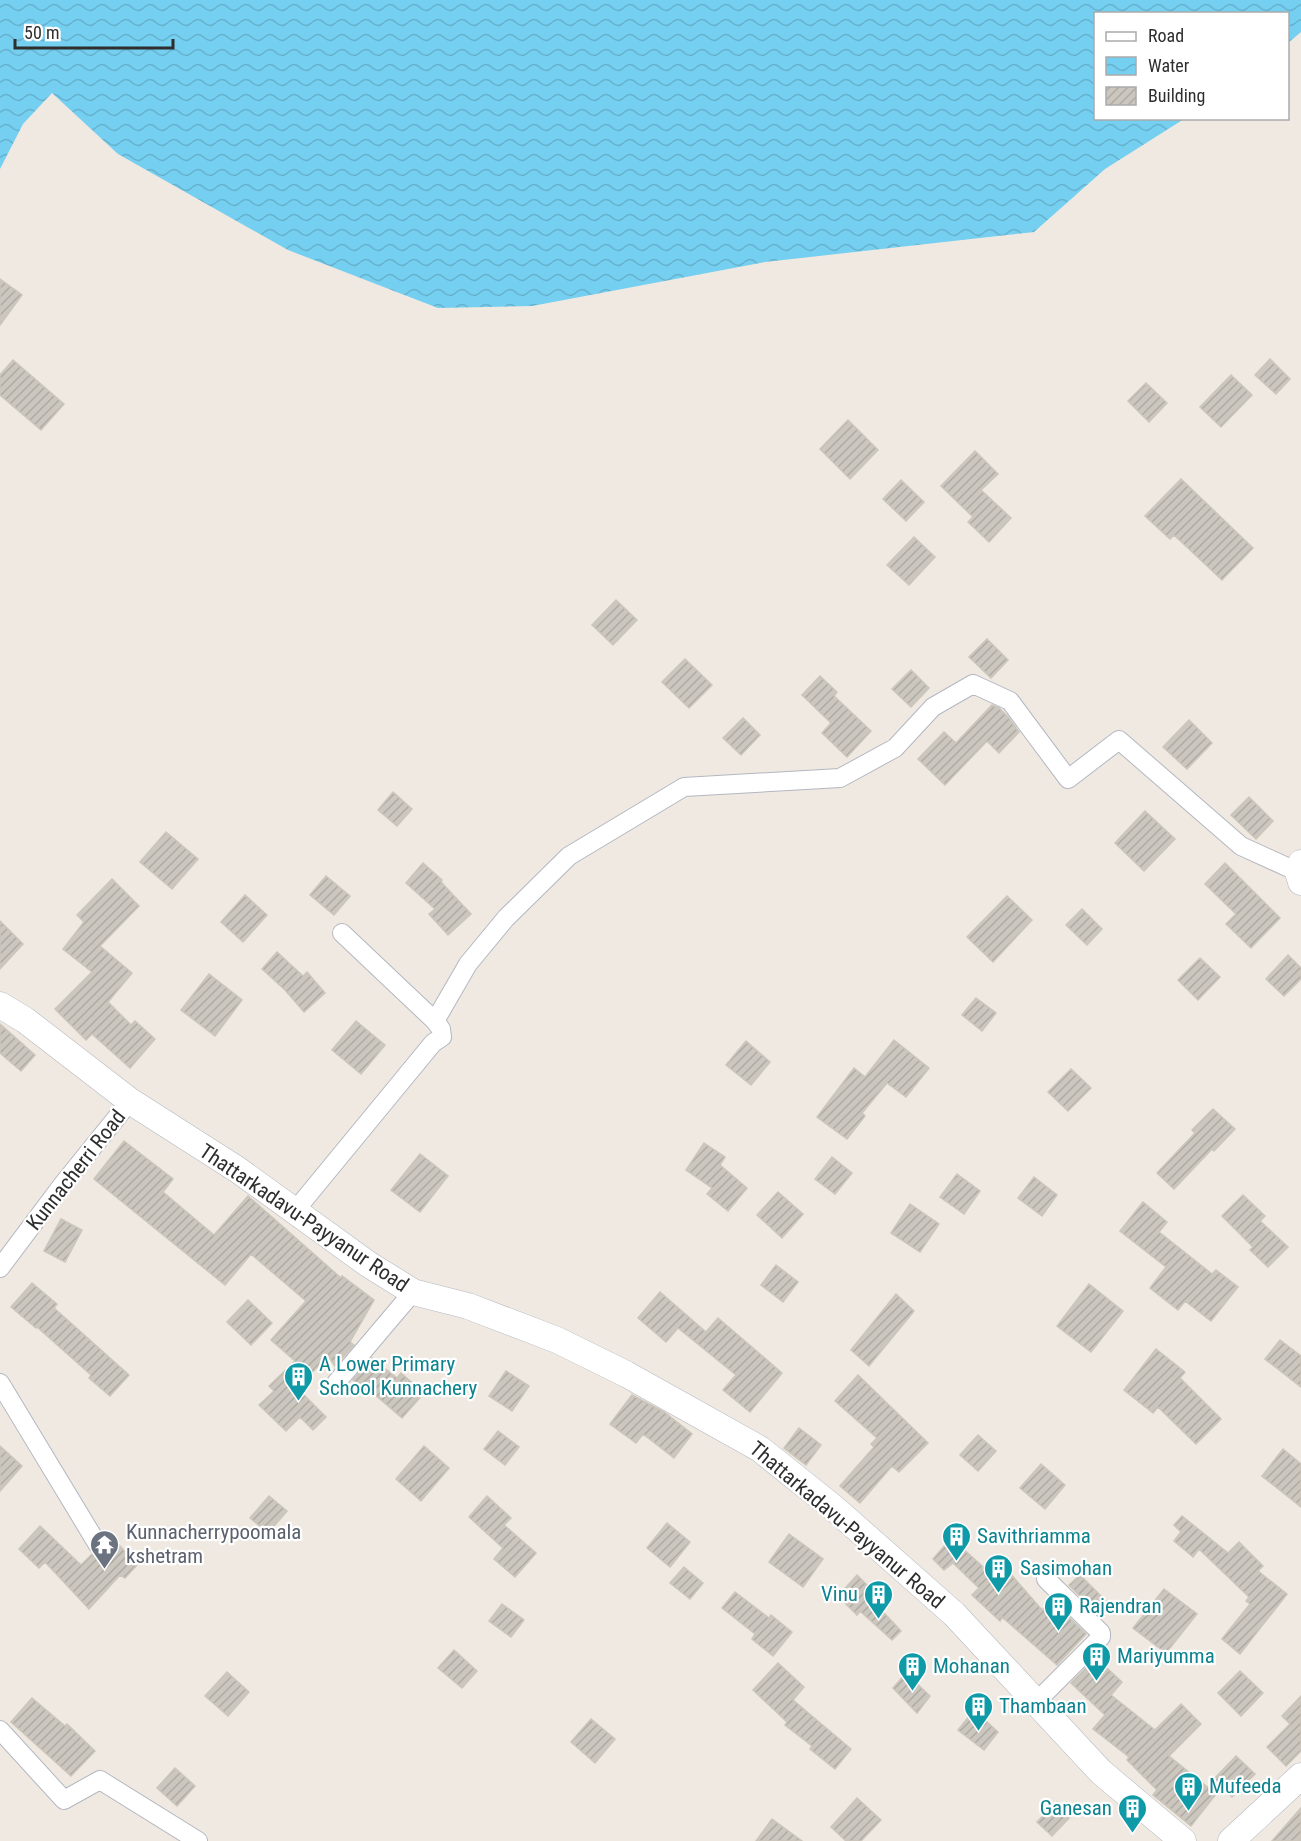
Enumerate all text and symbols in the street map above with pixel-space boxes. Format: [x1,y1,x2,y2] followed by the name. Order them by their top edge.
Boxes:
[15,12,172,50] scale bar
[1094,12,1289,120] legend
[24,22,59,43] text: 50 m
[1148,25,1184,46] text: Road
[1148,55,1190,76] text: Water
[1148,85,1205,106] text: Building
[22,1105,130,1235] street label: Kunnacherri Road
[195,1139,413,1297] street label: Thattarkadavu-Payyanur Road
[319,1352,477,1400] place label: A Lower Primary School Kunnachery
[282,1360,314,1402] building icon: A Lower Primary School Kunnachery
[745,1437,949,1613] street label: Thattarkadavu-Payyanur Road
[126,1520,301,1568] place label: Kunnacherrypoomala kshetram
[940,1520,972,1562] building icon: Savithriamma
[977,1524,1091,1548] place label: Savithriamma
[89,1528,121,1570] temple icon: Kunnacherrypoomala kshetram
[983,1552,1015,1594] building icon: Sasimohan
[1020,1556,1112,1580] place label: Sasimohan
[863,1578,895,1620] building icon: Vinu
[821,1582,858,1606] place label: Vinu
[1042,1590,1074,1632] building icon: Rajendran
[1079,1594,1162,1618] place label: Rajendran
[1080,1640,1112,1682] building icon: Mariyumma
[1117,1644,1215,1668] place label: Mariyumma
[896,1650,928,1692] building icon: Mohanan
[933,1654,1010,1678] place label: Mohanan
[962,1690,994,1732] building icon: Thambaan
[999,1694,1087,1718] place label: Thambaan
[1172,1770,1204,1812] building icon: Mufeeda
[1209,1774,1282,1798] place label: Mufeeda
[1117,1792,1149,1834] building icon: Ganesan
[1040,1796,1112,1820] place label: Ganesan

